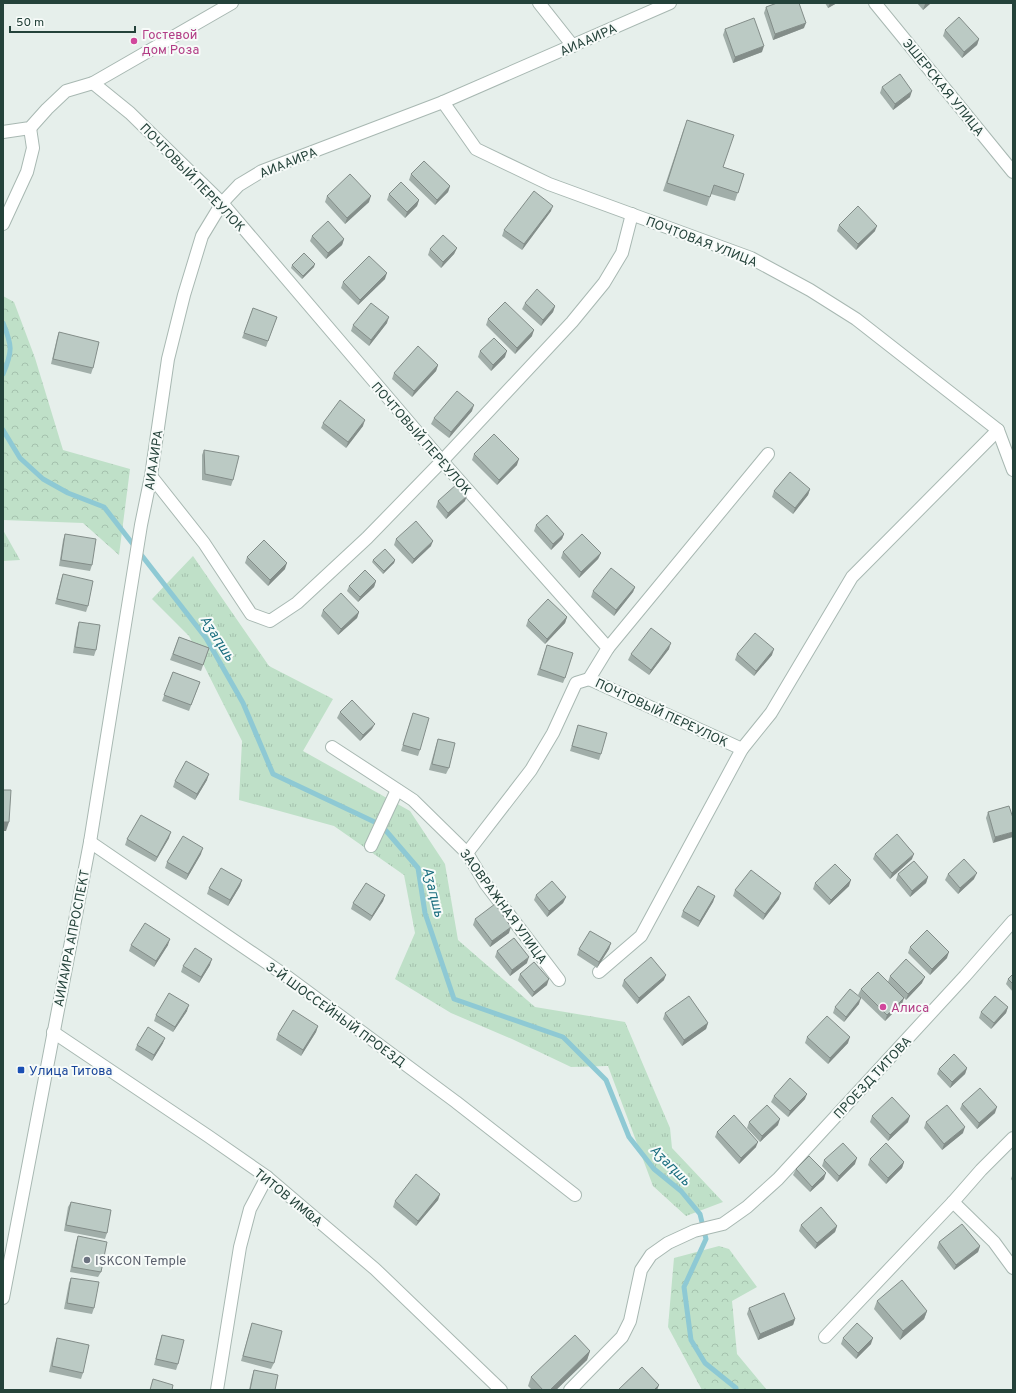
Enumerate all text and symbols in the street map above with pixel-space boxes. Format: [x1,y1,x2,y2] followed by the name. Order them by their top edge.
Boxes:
[10,8,135,34] scale bar
[16,15,44,31] text: 50 m
[558,21,620,61] street label: АИААИРА
[142,28,199,59] place label: Гостевой дом Роза
[129,36,139,46] marker: Гостевой дом Роза
[898,36,987,140] street label: ЭШЕРСКАЯ УЛИЦА
[136,119,249,236] street label: ПОЧТОВЫЙ ПЕРЕУЛОК
[257,145,320,183] street label: АИААИРА
[643,214,759,272] street label: ПОЧТОВАЯ УЛИЦА
[367,378,475,499] street label: ПОЧТОВЫЙ ПЕРЕУЛОК
[142,429,168,492] street label: АИААИРА
[196,613,238,665] water label: Аӡаԥшь
[592,674,731,752] street label: ПОЧТОВЫЙ ПЕРЕУЛОК
[455,847,550,968] street label: ЗАОВРАЖНАЯ УЛИЦА
[418,866,447,919] water label: Аӡаԥшь
[52,868,94,1008] street label: АИИАИРА АПРОСПЕКТ
[262,958,409,1072] street label: 3-Й ШОССЕЙНЫЙ ПРОЕЗД
[891,1001,929,1017] place label: Алиса
[878,1002,888,1012] marker: Алиса
[831,1034,916,1123] street label: ПРОЕЗД ТИТОВА
[29,1064,112,1080] place label: Улица Титова
[16,1065,26,1075] marker: Улица Титова
[646,1142,694,1190] water label: Аӡаԥшь
[250,1166,325,1231] street label: ТИТОВ ИМҨА
[95,1254,186,1270] place label: ISKCON Temple
[82,1255,92,1265] marker: ISKCON Temple

